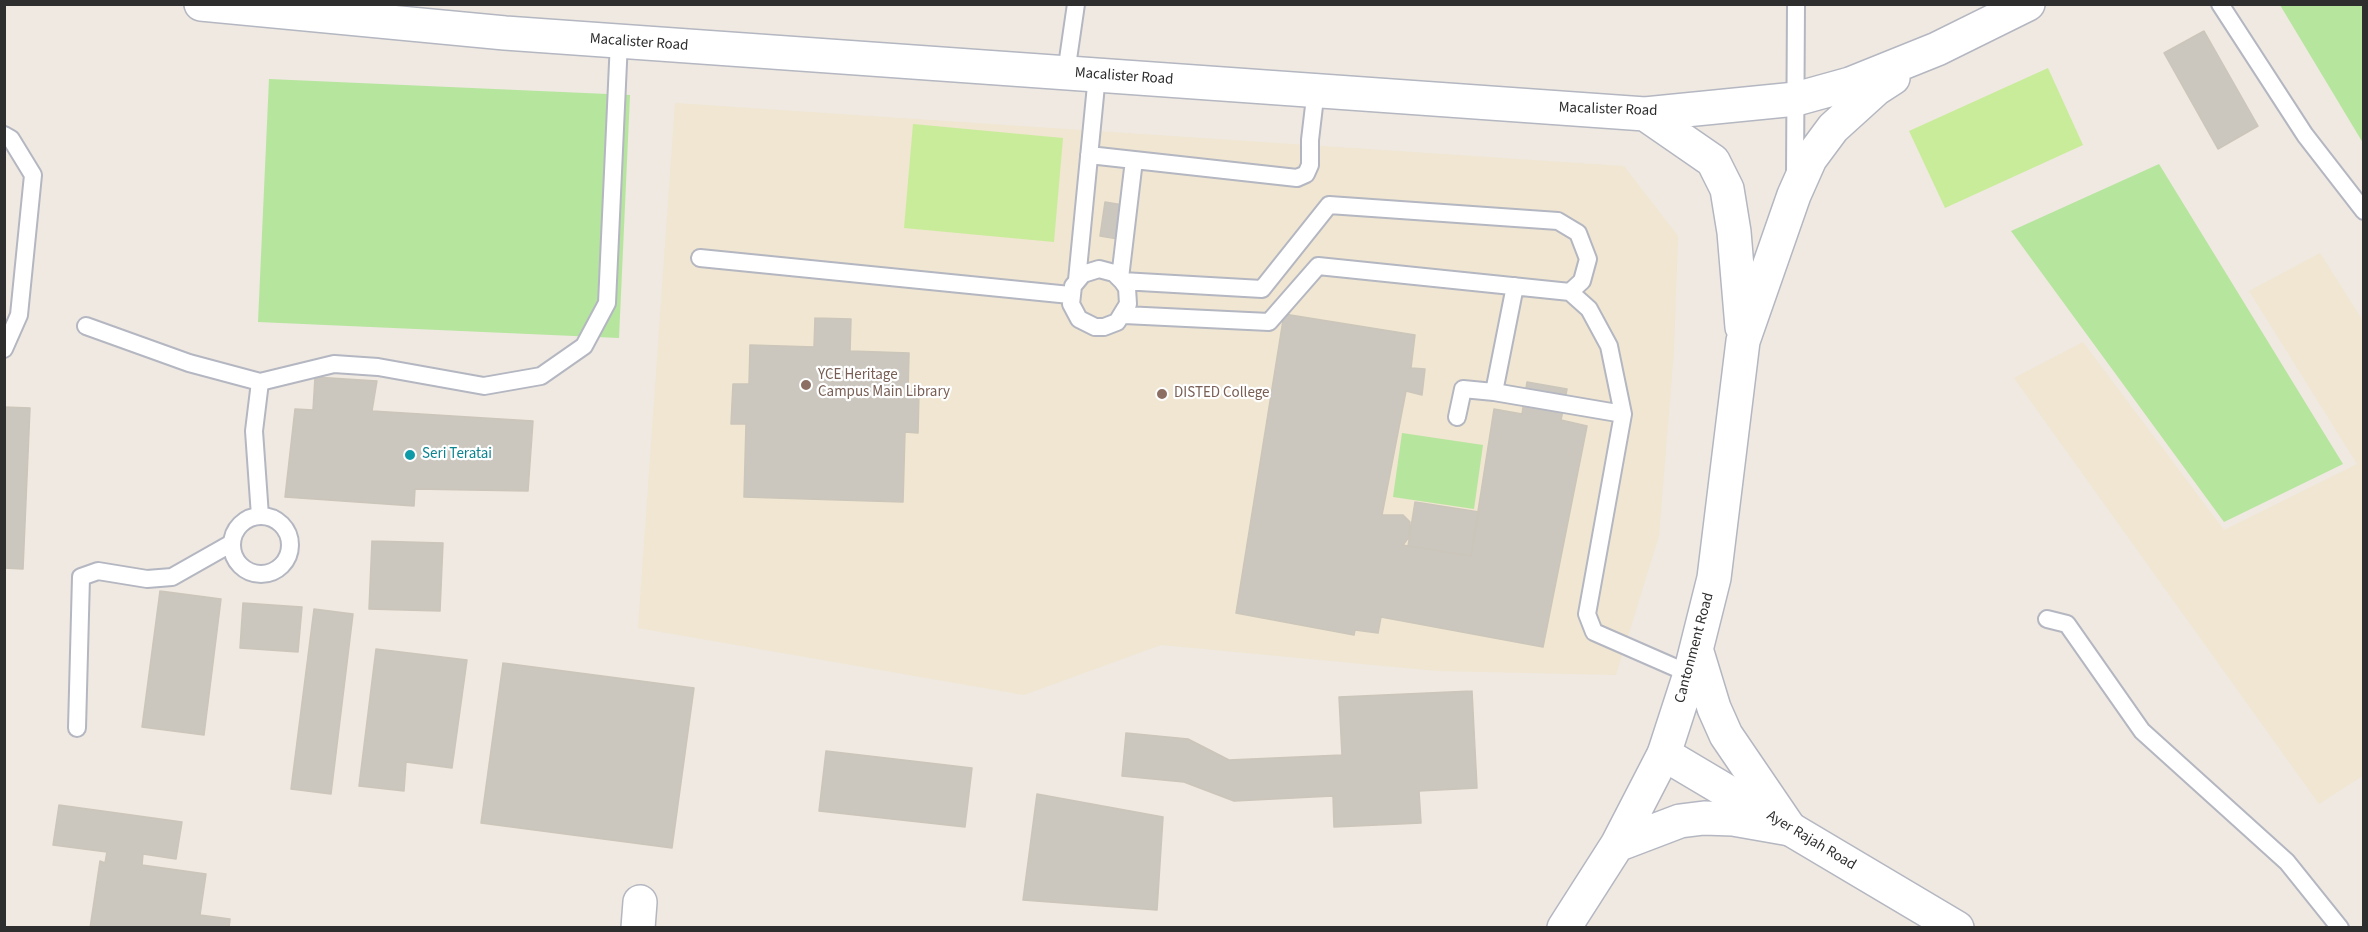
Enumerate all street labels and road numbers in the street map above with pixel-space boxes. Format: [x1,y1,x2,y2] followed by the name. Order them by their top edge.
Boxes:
[589,31,689,55] street label: Macalister Road
[1074,65,1174,89] street label: Macalister Road
[1558,99,1658,121] street label: Macalister Road
[1672,591,1718,705] street label: Cantonment Road
[1763,807,1859,875] street label: Ayer Rajah Road

